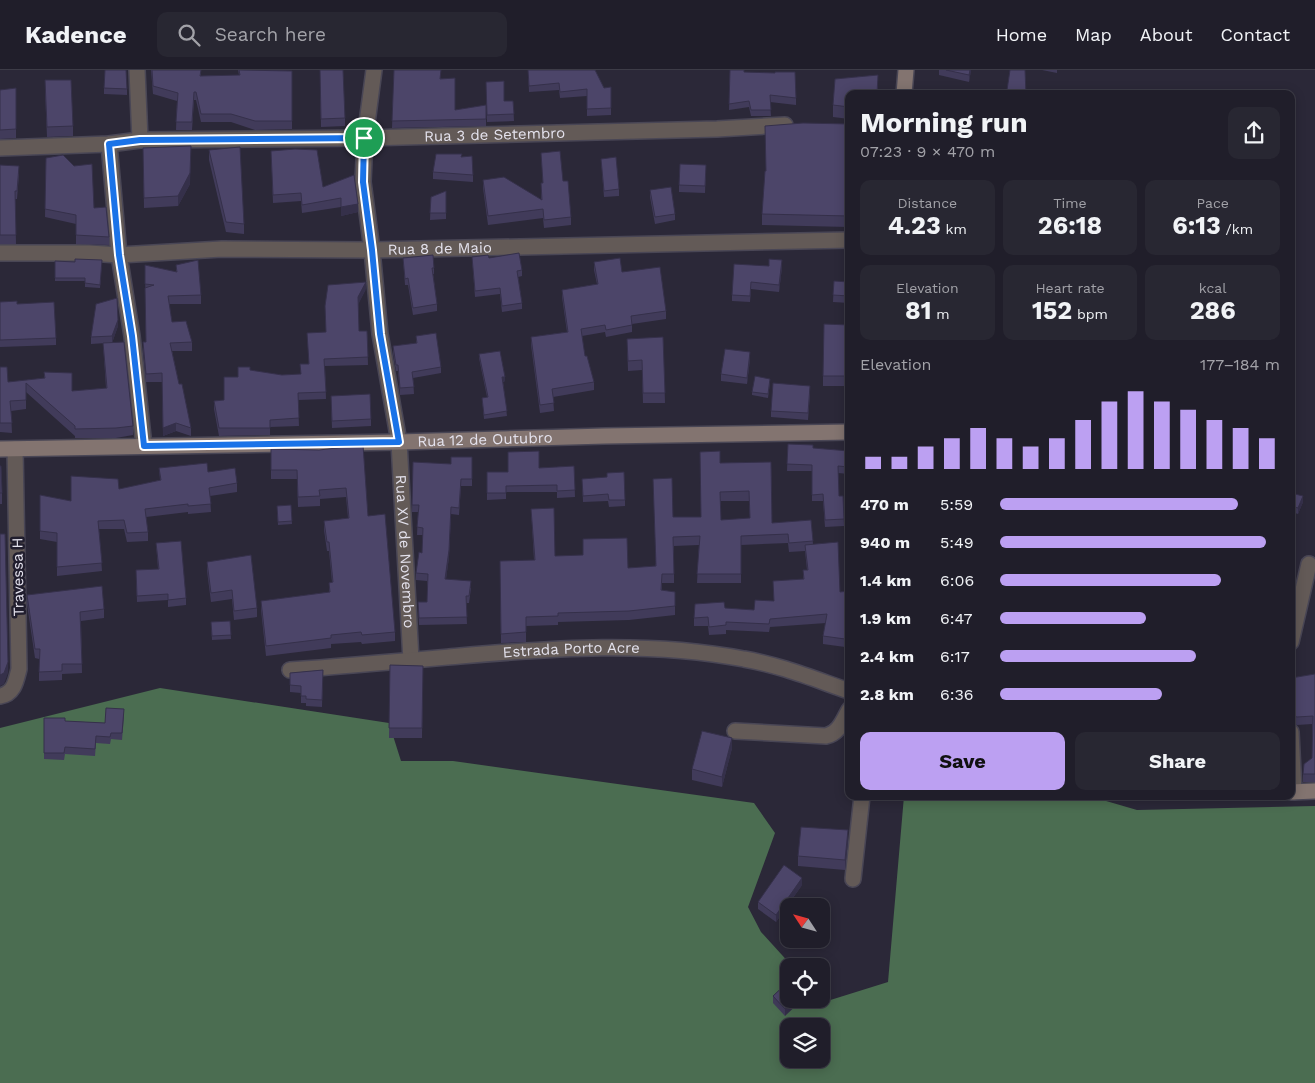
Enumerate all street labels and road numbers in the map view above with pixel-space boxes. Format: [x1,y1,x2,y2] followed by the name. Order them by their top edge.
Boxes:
[424,124,565,145] street label: Rua 3 de Setembro
[387,238,492,259] street label: Rua 8 de Maio
[417,429,553,450] street label: Rua 12 de Outubro
[392,474,418,629] street label: Rua XV de Novembro
[8,537,28,617] street label: Travessa H
[502,639,640,662] street label: Estrada Porto Acre

